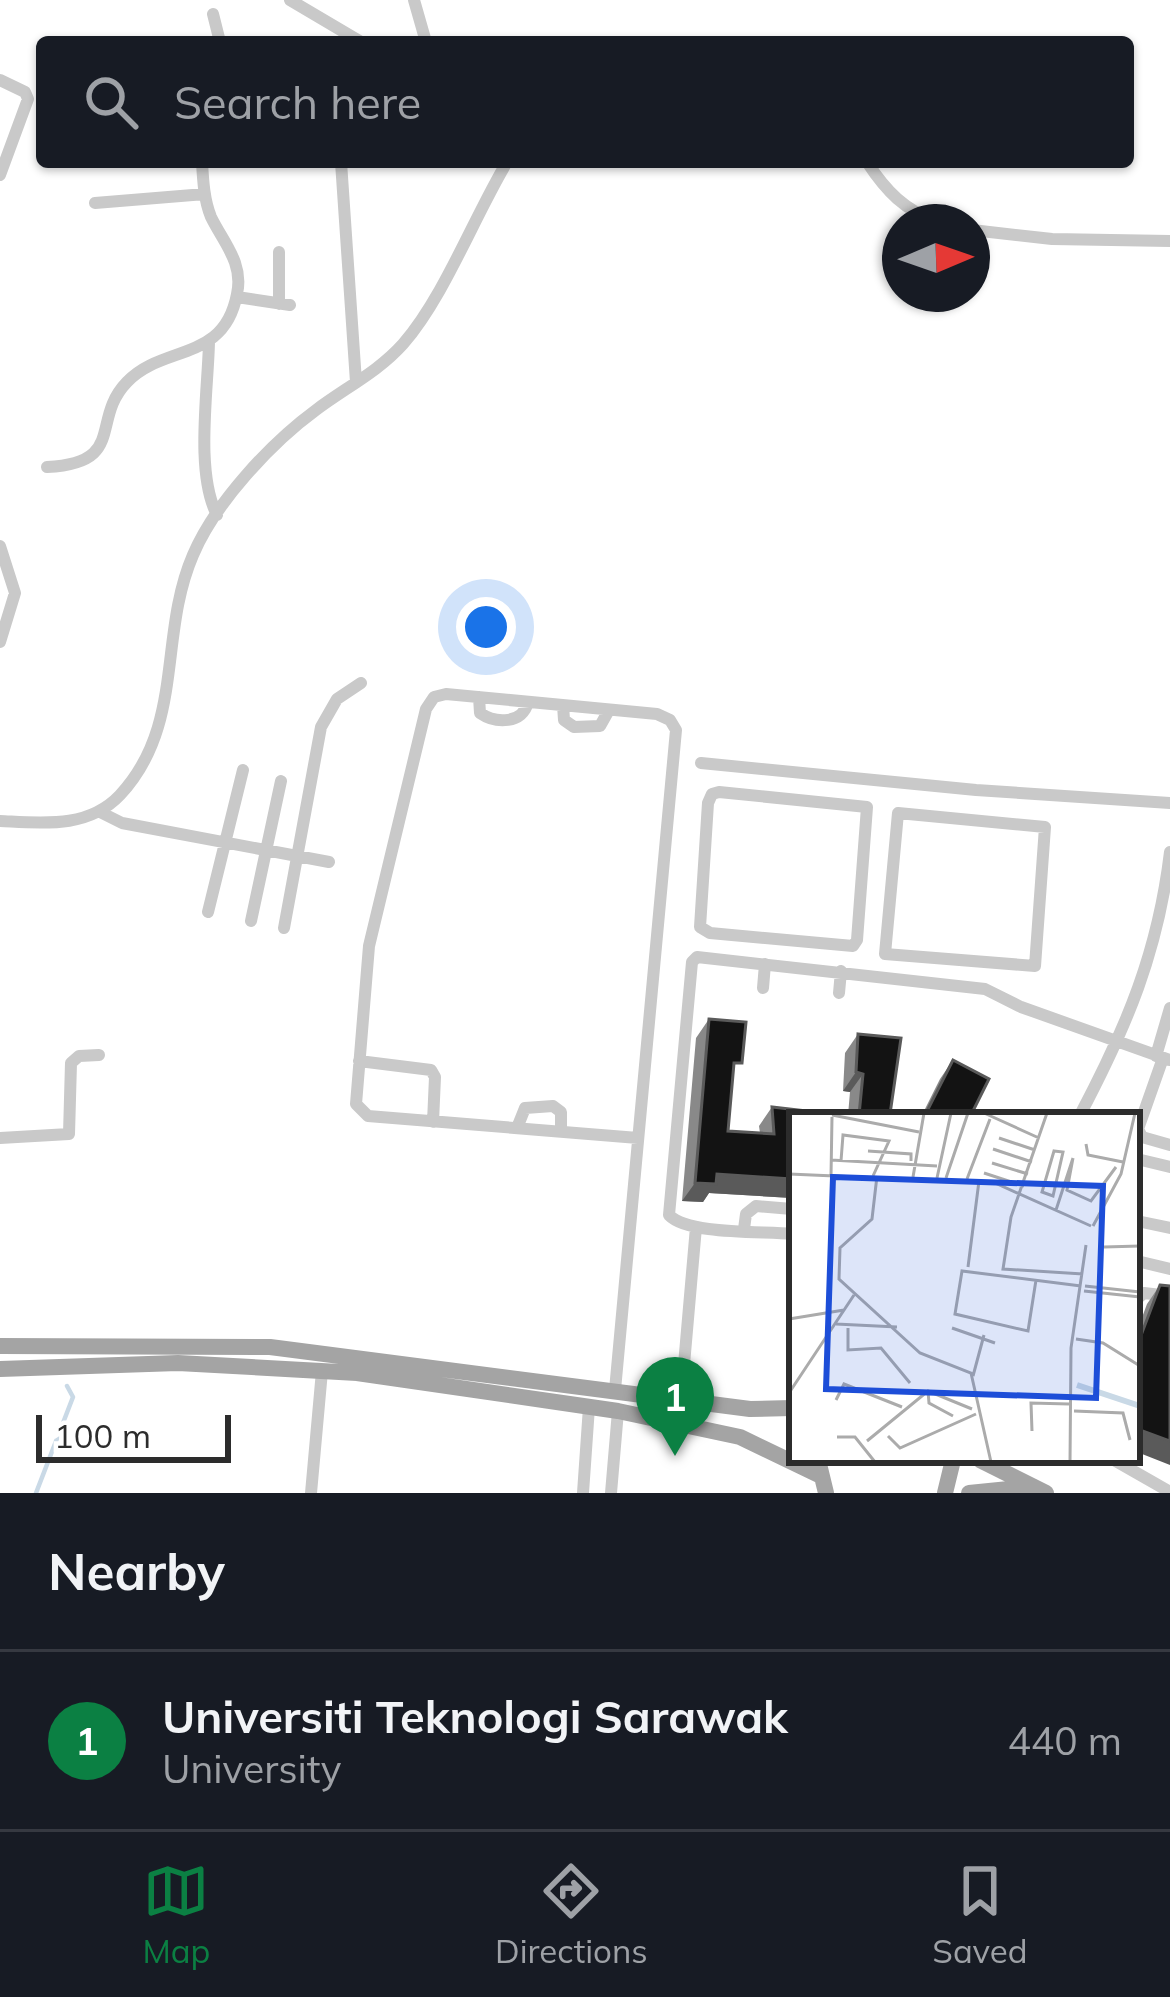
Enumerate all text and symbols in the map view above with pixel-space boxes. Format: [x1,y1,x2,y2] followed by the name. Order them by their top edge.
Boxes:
[36,36,1134,168] search box
[78,69,144,135] icon: search
[174,74,421,130] text: Search here
[882,204,990,312] north arrow
[456,597,516,657] your location
[789,1112,1140,1463] inset map
[636,1357,714,1456] pin: 1
[36,1409,231,1462] scale bar
[54,1415,151,1456] text: 100 m
[48,1539,225,1603] text: Nearby
[162,1688,788,1744] text: Universiti Teknologi Sarawak
[75,1716,99,1765] text: 1
[1007,1716,1122,1765] text: 440 m
[162,1744,341,1793] text: University
[142,1858,210,1971] tab: Map
[495,1858,648,1971] tab: Directions
[932,1858,1028,1971] tab: Saved

